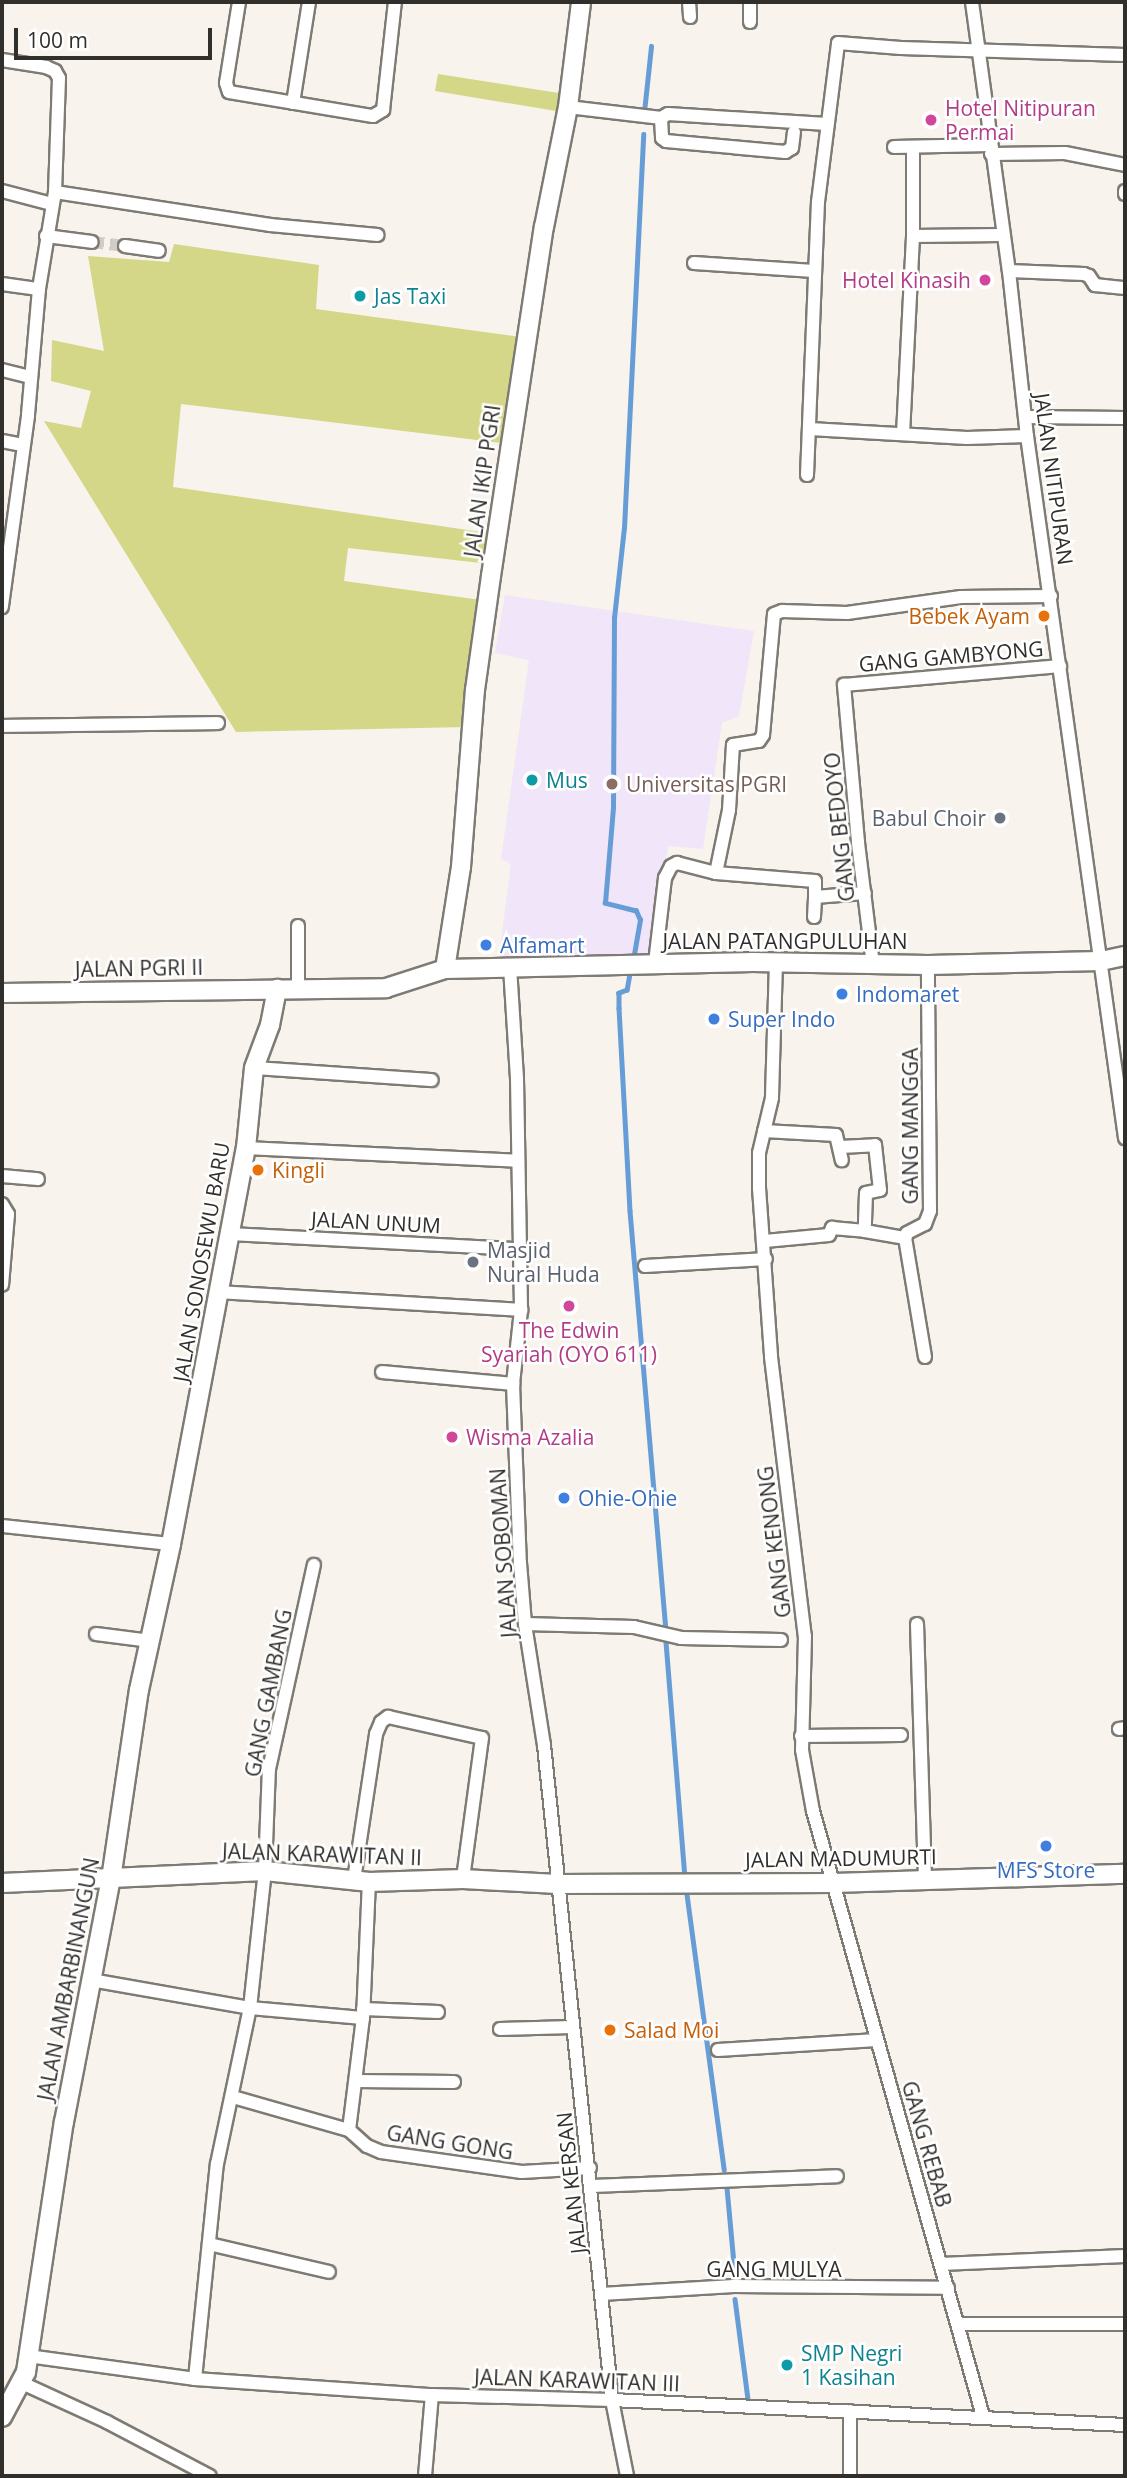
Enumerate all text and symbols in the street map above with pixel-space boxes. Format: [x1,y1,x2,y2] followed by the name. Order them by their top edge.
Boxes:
[18,14,215,58] scale bar
[27,26,88,54] text: 100 m
[945,95,1096,145] place label: Hotel Nitipuran Permai
[923,112,939,128] marker: Hotel Nitipuran Permai
[842,267,971,293] place label: Hotel Kinasih
[977,272,993,288] marker: Hotel Kinasih
[374,283,446,309] place label: Jas Taxi
[352,288,368,304] marker: Jas Taxi
[1029,391,1079,567] street label: JALAN NITIPURAN
[459,403,505,559] street label: JALAN IKIP PGRI
[909,603,1030,629] place label: Bebek Ayam
[1036,608,1052,624] marker: Bebek Ayam
[858,635,1044,677] street label: GANG GAMBYONG
[819,751,859,903] street label: GANG BEDOYO
[546,767,588,793] place label: Mus
[626,771,787,797] place label: Universitas PGRI
[524,772,540,788] marker: Mus
[604,776,620,792] marker: Universitas PGRI
[872,805,986,831] place label: Babul Choir
[992,810,1008,826] marker: Babul Choir
[662,928,908,954] street label: JALAN PATANGPULUHAN
[500,932,584,958] place label: Alfamart
[478,937,494,953] marker: Alfamart
[75,954,203,982] street label: JALAN PGRI II
[856,981,959,1007] place label: Indomaret
[834,986,850,1002] marker: Indomaret
[728,1006,835,1032] place label: Super Indo
[706,1011,722,1027] marker: Super Indo
[897,1048,923,1204] street label: GANG MANGGA
[168,1140,234,1384] street label: JALAN SONOSEWU BARU
[272,1157,325,1183] place label: Kingli
[250,1162,266,1178] marker: Kingli
[311,1206,441,1238] street label: JALAN UNUM
[487,1237,600,1287] place label: Masjid Nural Huda
[465,1254,481,1270] marker: Masjid Nural Huda
[561,1298,577,1314] marker: The Edwin Syariah (OYO 611)
[481,1317,657,1367] place label: The Edwin Syariah (OYO 611)
[466,1424,594,1450] place label: Wisma Azalia
[444,1429,460,1445] marker: Wisma Azalia
[752,1465,796,1619] street label: GANG KENONG
[484,1467,522,1639] street label: JALAN SOBOMAN
[578,1485,677,1511] place label: Ohie-Ohie
[556,1490,572,1506] marker: Ohie-Ohie
[239,1607,297,1779] street label: GANG GAMBANG
[222,1838,422,1870] street label: JALAN KARAWITAN II
[1038,1838,1054,1854] marker: MFS Store
[745,1844,937,1872] street label: JALAN MADUMURTI
[32,1855,104,2103] street label: JALAN AMBARBINANGUN
[997,1857,1095,1883] place label: MFS Store
[624,2017,719,2043] place label: Salad Moi
[602,2022,618,2038] marker: Salad Moi
[897,2078,957,2210] street label: GANG REBAB
[551,2111,591,2255] street label: JALAN KERSAN
[385,2120,515,2164] street label: GANG GONG
[706,2256,842,2282] street label: GANG MULYA
[801,2340,902,2390] place label: SMP Negri 1 Kasihan
[779,2357,795,2373] marker: SMP Negri 1 Kasihan
[474,2364,680,2396] street label: JALAN KARAWITAN III

